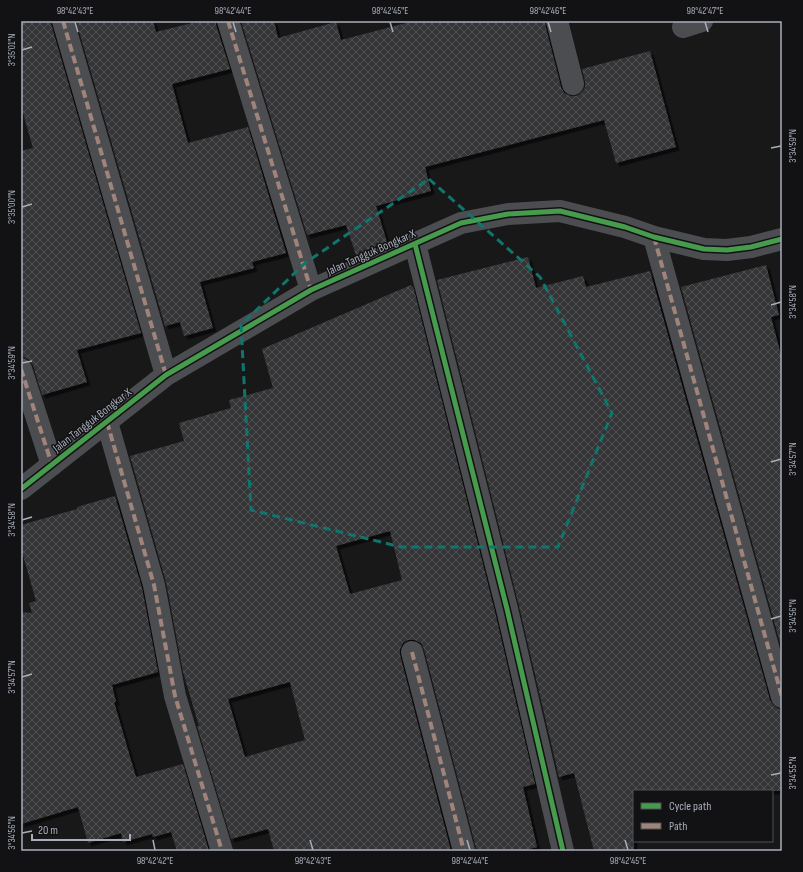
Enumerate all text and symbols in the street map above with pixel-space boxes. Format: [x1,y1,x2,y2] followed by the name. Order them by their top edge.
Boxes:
[57,5,93,17] text: 98°42'43"E
[215,5,251,17] text: 98°42'44"E
[372,5,408,17] text: 98°42'45"E
[530,5,566,17] text: 98°42'46"E
[687,5,723,17] text: 98°42'47"E
[6,34,18,66] text: 3°35'01"N
[787,129,799,163] text: 3°34'59"N
[6,190,18,224] text: 3°35'00"N
[323,226,419,279] street label: Jalan Tangguk Bongkar X
[787,285,799,319] text: 3°34'58"N
[6,346,18,380] text: 3°34'59"N
[49,384,135,456] street label: Jalan Tangguk Bongkar X
[787,442,799,476] text: 3°34'57"N
[6,503,18,537] text: 3°34'58"N
[787,599,799,633] text: 3°34'56"N
[6,660,18,694] text: 3°34'57"N
[787,756,799,790] text: 3°34'55"N
[633,790,773,842] legend
[669,799,711,814] text: Cycle path
[6,816,18,850] text: 3°34'56"N
[32,816,130,842] scale bar
[669,819,687,834] text: Path
[38,823,58,838] text: 20 m
[137,855,173,867] text: 98°42'42"E
[295,855,331,867] text: 98°42'43"E
[452,855,488,867] text: 98°42'44"E
[610,855,646,867] text: 98°42'45"E

